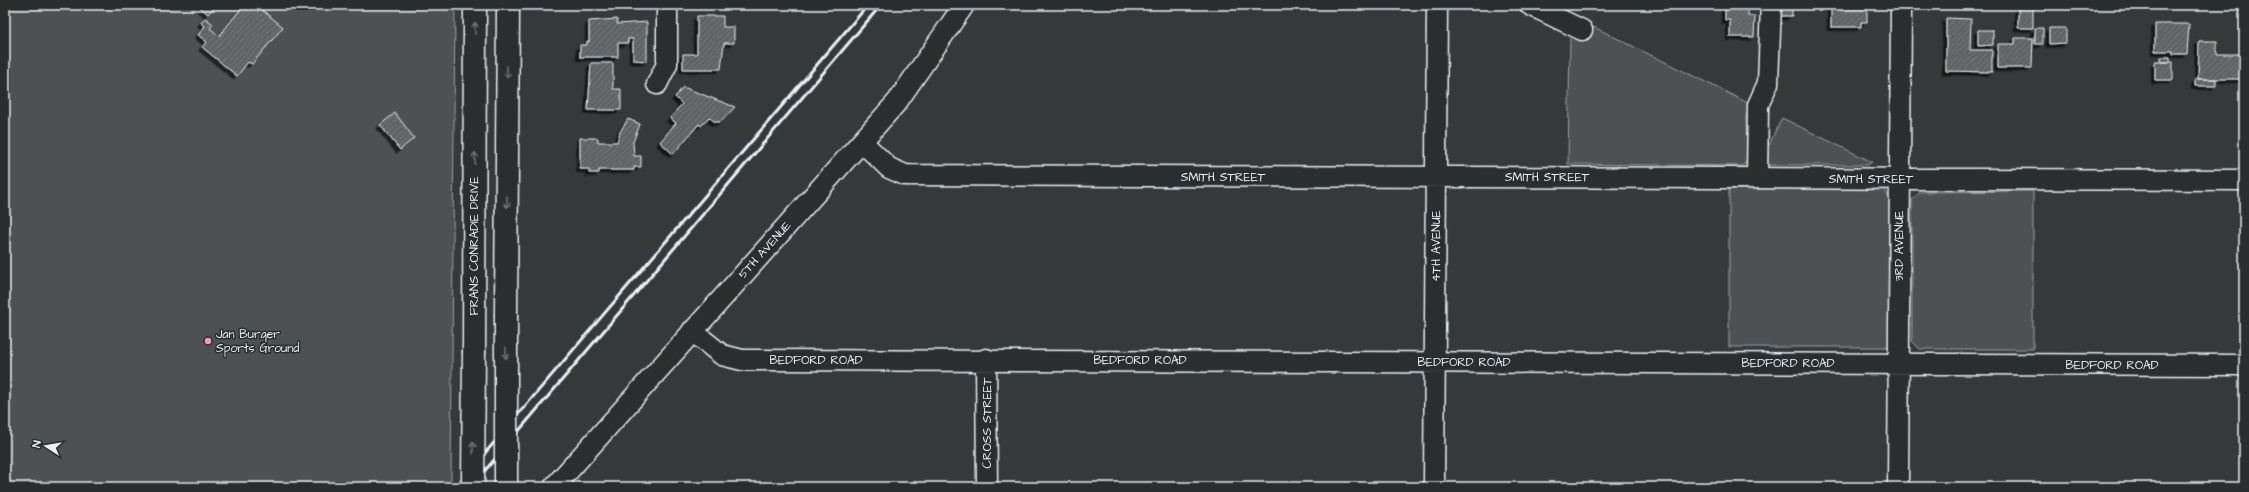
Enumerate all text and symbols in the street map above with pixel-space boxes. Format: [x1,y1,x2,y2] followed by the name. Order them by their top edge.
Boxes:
[471,22,479,35] one-way arrow
[503,65,511,78] one-way arrow
[471,152,479,165] one-way arrow
[1181,169,1266,186] street label: SMITH STREET
[1505,169,1590,186] street label: SMITH STREET
[1829,171,1914,188] street label: SMITH STREET
[466,176,483,316] street label: FRANS CONRADIE DRIVE
[503,195,511,208] one-way arrow
[1428,210,1445,282] street label: 4TH AVENUE
[1891,211,1908,281] street label: 3RD AVENUE
[735,218,795,282] street label: 5TH AVENUE
[216,326,299,357] place label: Jan Burger Sports Ground
[203,336,213,346] marker: Jan Burger Sports Ground
[502,346,510,359] one-way arrow
[770,352,863,369] street label: BEDFORD ROAD
[1094,352,1187,369] street label: BEDFORD ROAD
[1418,354,1511,371] street label: BEDFORD ROAD
[1742,355,1835,372] street label: BEDFORD ROAD
[2066,357,2159,374] street label: BEDFORD ROAD
[979,377,996,468] street label: CROSS STREET
[26,426,66,466] north arrow
[29,439,45,449] text: N
[469,442,477,455] one-way arrow

